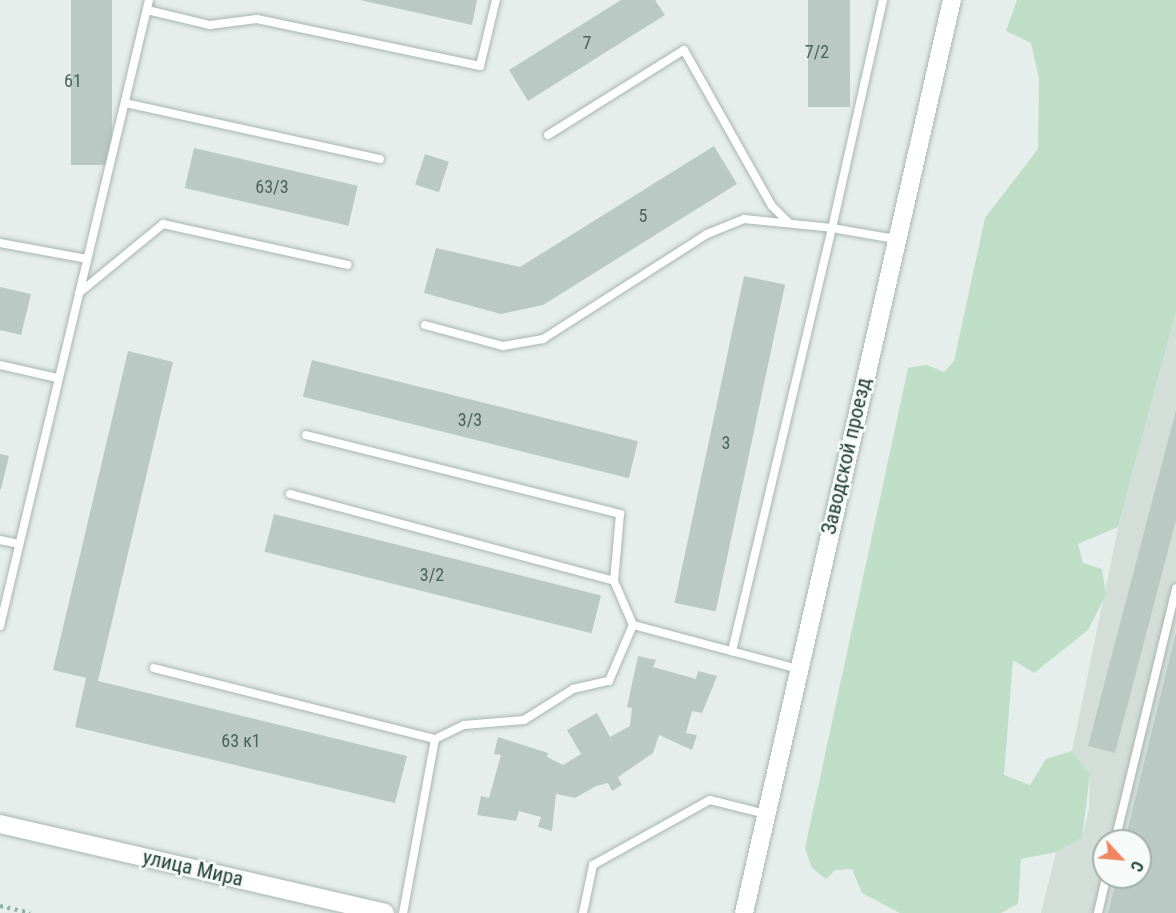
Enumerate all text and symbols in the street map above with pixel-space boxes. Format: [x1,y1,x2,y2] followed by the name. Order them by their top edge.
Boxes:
[583,32,591,54] house number: 7
[805,41,829,63] house number: 7/2
[64,70,82,92] house number: 61
[255,176,289,198] house number: 63/3
[639,205,647,227] house number: 5
[816,375,876,537] street label: Заводской проезд
[458,409,482,431] house number: 3/3
[722,432,730,454] house number: 3
[420,564,444,586] house number: 3/2
[221,730,261,752] house number: 63 к1
[1092,829,1152,889] north arrow
[140,844,246,892] street label: улица Мира
[1126,858,1147,874] text: С

